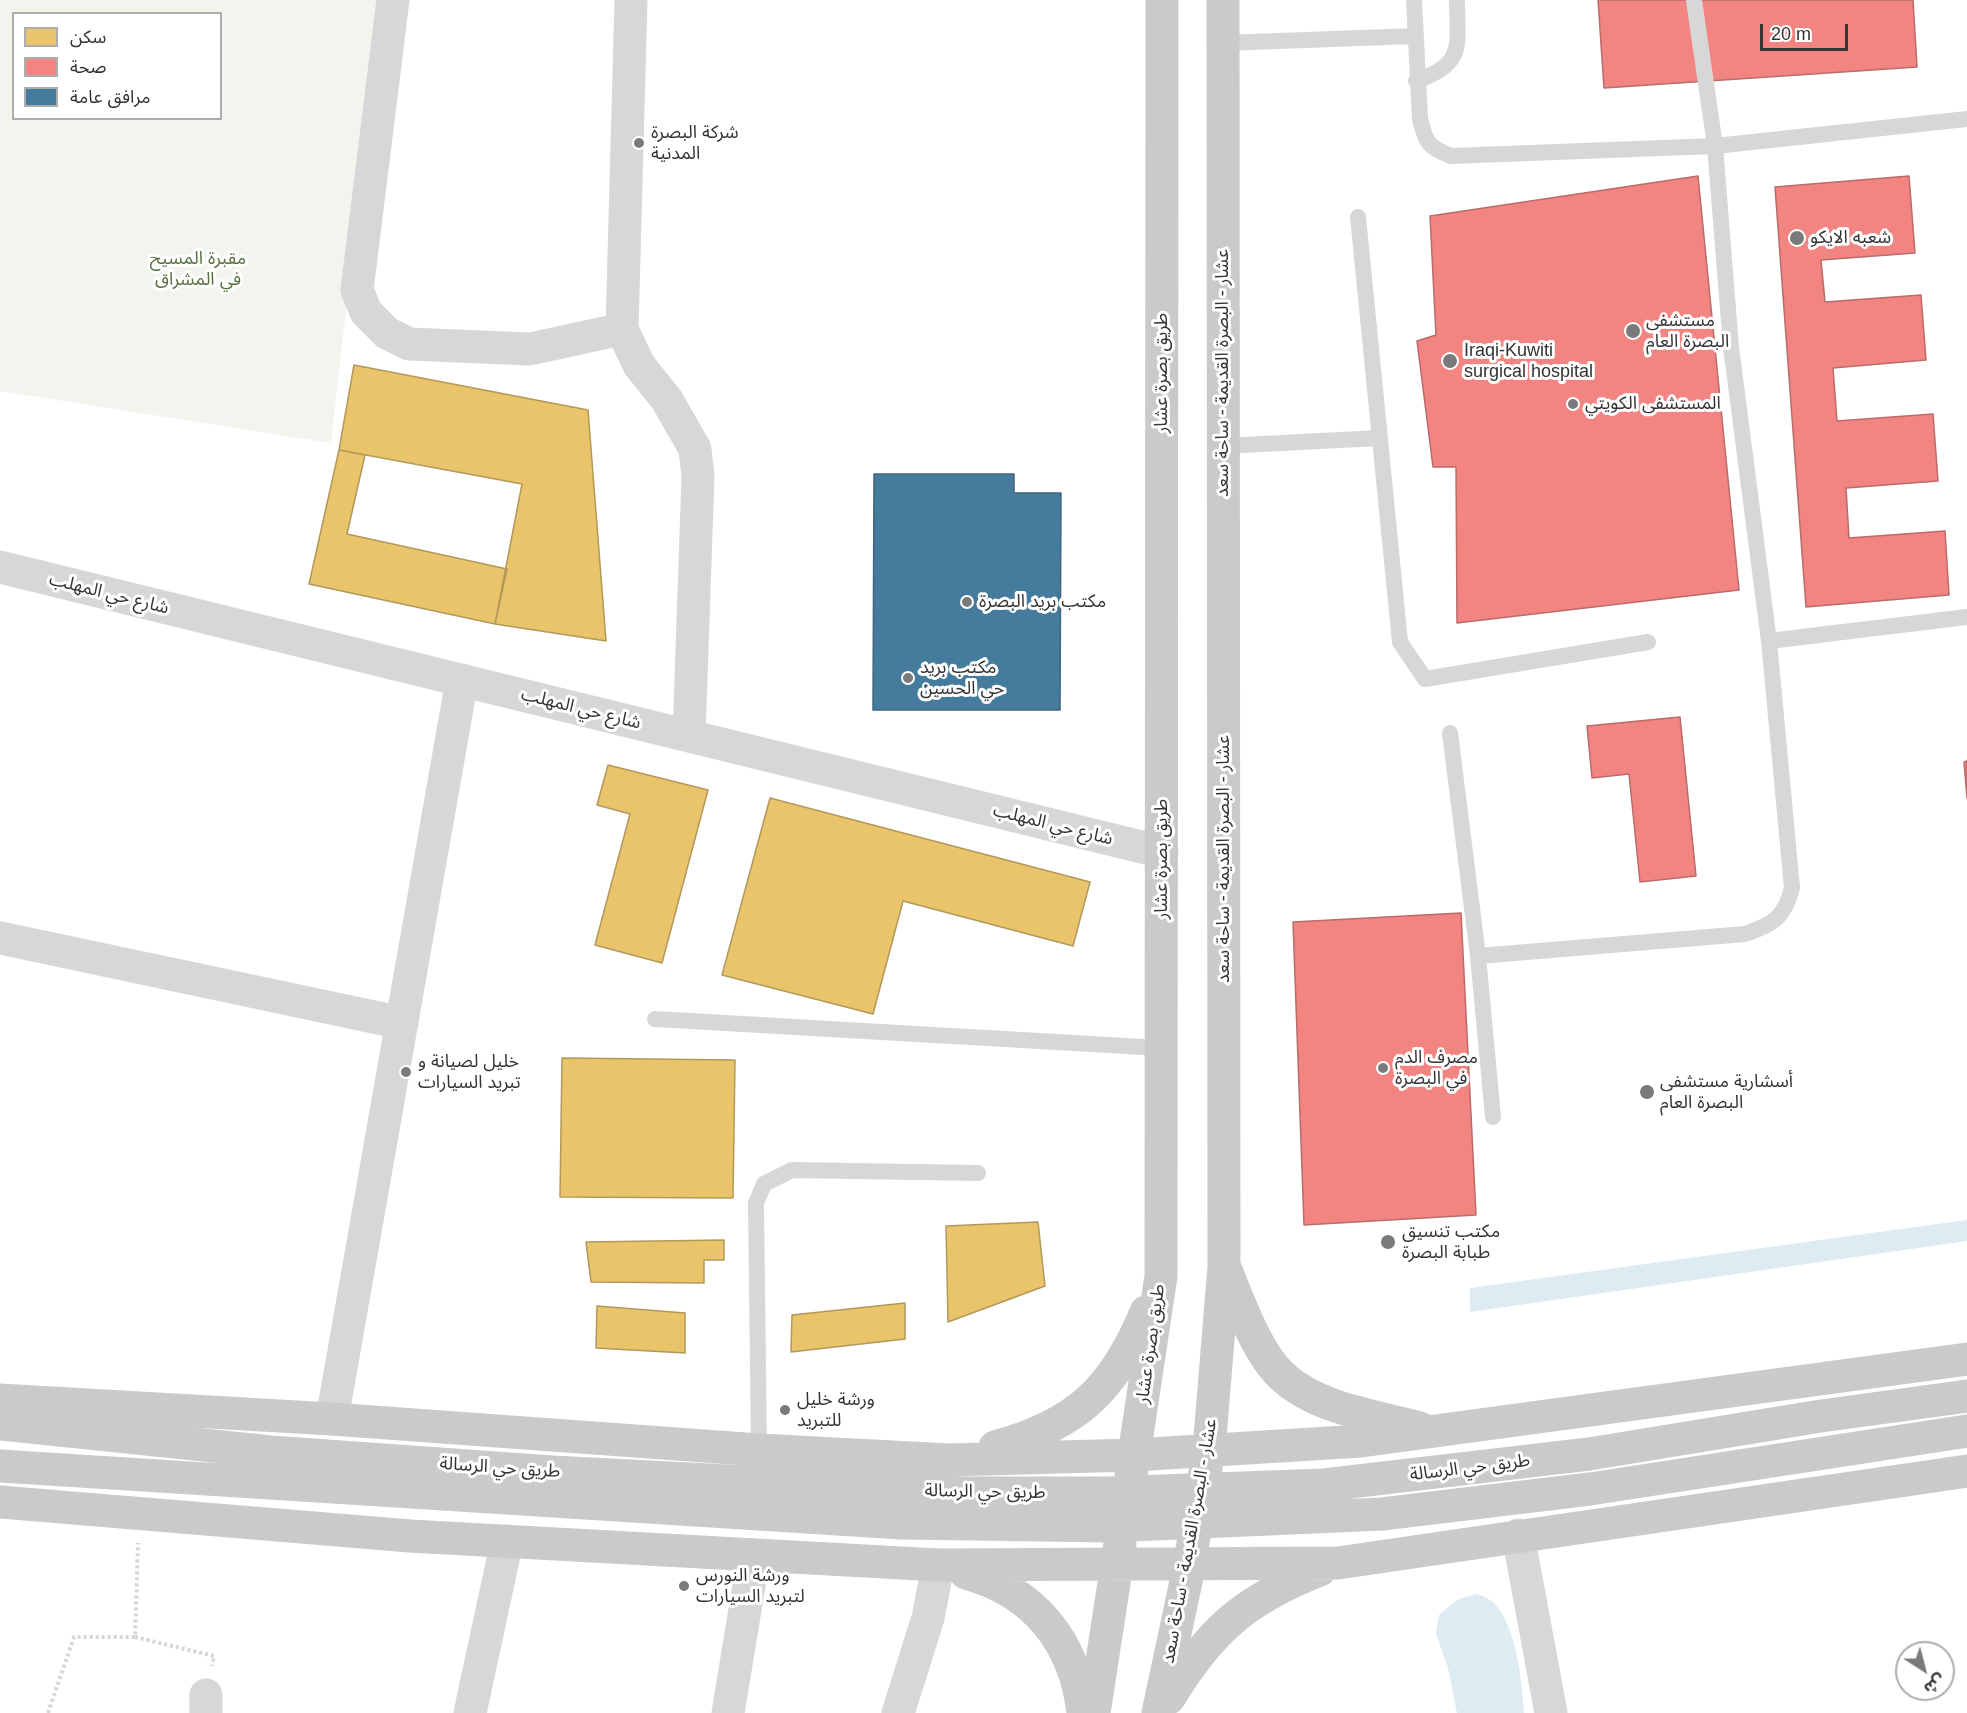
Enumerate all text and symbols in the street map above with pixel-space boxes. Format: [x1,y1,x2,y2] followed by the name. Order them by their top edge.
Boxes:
[12,12,222,120] legend
[1763,12,1852,50] scale bar
[1771,24,1811,44] text: 20 m
[70,27,106,47] text: سكن
[70,57,106,77] text: صحة
[70,87,151,107] text: مرافق عامة
[651,122,739,164] place label: شركة البصرة المدنية
[632,136,646,150] marker: شركة البصرة المدنية
[1810,227,1891,249] place label: شعبه الايكو
[1788,229,1806,247] marker: شعبه الايكو
[150,248,246,290] park label: مقبرة المسيح في المشراق
[1212,249,1234,497] street label: عشار - البصرة القديمة - ساحة سعد
[1646,310,1729,352] place label: مستشفى البصرة العام
[1151,313,1173,433] street label: طريق بصرة عشار
[1624,322,1642,340] marker: مستشفى البصرة العام
[1464,340,1593,382] place label: Iraqi-Kuwiti surgical hospital
[1441,352,1459,370] marker: Iraqi-Kuwiti surgical hospital
[1585,393,1721,415] place label: المستشفى الكويتي
[1566,397,1580,411] marker: المستشفى الكويتي
[47,569,171,619] street label: شارع حي المهلب
[979,591,1106,613] place label: مكتب بريد البصرة
[960,595,974,609] marker: مكتب بريد البصرة
[920,657,1004,700] place label: مكتب بريد حي الحسين
[901,671,915,685] marker: مكتب بريد حي الحسين
[519,684,643,734] street label: شارع حي المهلب
[1213,735,1235,983] street label: عشار - البصرة القديمة - ساحة سعد
[1151,799,1173,919] street label: طريق بصرة عشار
[991,800,1115,850] street label: شارع حي المهلب
[1395,1047,1478,1090] place label: مصرف الدم في البصرة
[418,1051,521,1094] place label: خليل لصيانة و تبريد السيارات
[1376,1061,1390,1075] marker: مصرف الدم في البصرة
[399,1065,413,1079] marker: خليل لصيانة و تبريد السيارات
[1660,1071,1793,1114] place label: أسشارية مستشفى البصرة العام
[1638,1083,1656,1101] marker: أسشارية مستشفى البصرة العام
[1402,1221,1500,1264] place label: مكتب تنسيق طبابة البصرة
[1379,1233,1397,1251] marker: مكتب تنسيق طبابة البصرة
[1132,1283,1170,1405] street label: طريق بصرة عشار
[797,1389,875,1432] place label: ورشة خليل للتبريد
[778,1403,792,1417] marker: ورشة خليل للتبريد
[1158,1417,1222,1665] street label: عشار - البصرة القديمة - ساحة سعد
[1409,1450,1531,1486] street label: طريق حي الرسالة
[439,1453,561,1483] street label: طريق حي الرسالة
[924,1480,1046,1504] street label: طريق حي الرسالة
[696,1565,805,1608] place label: ورشة النورس لتبريد السيارات
[677,1579,691,1593] marker: ورشة النورس لتبريد السيارات
[1895,1641,1955,1701] north arrow
[1921,1671,1949,1698] text: ش

